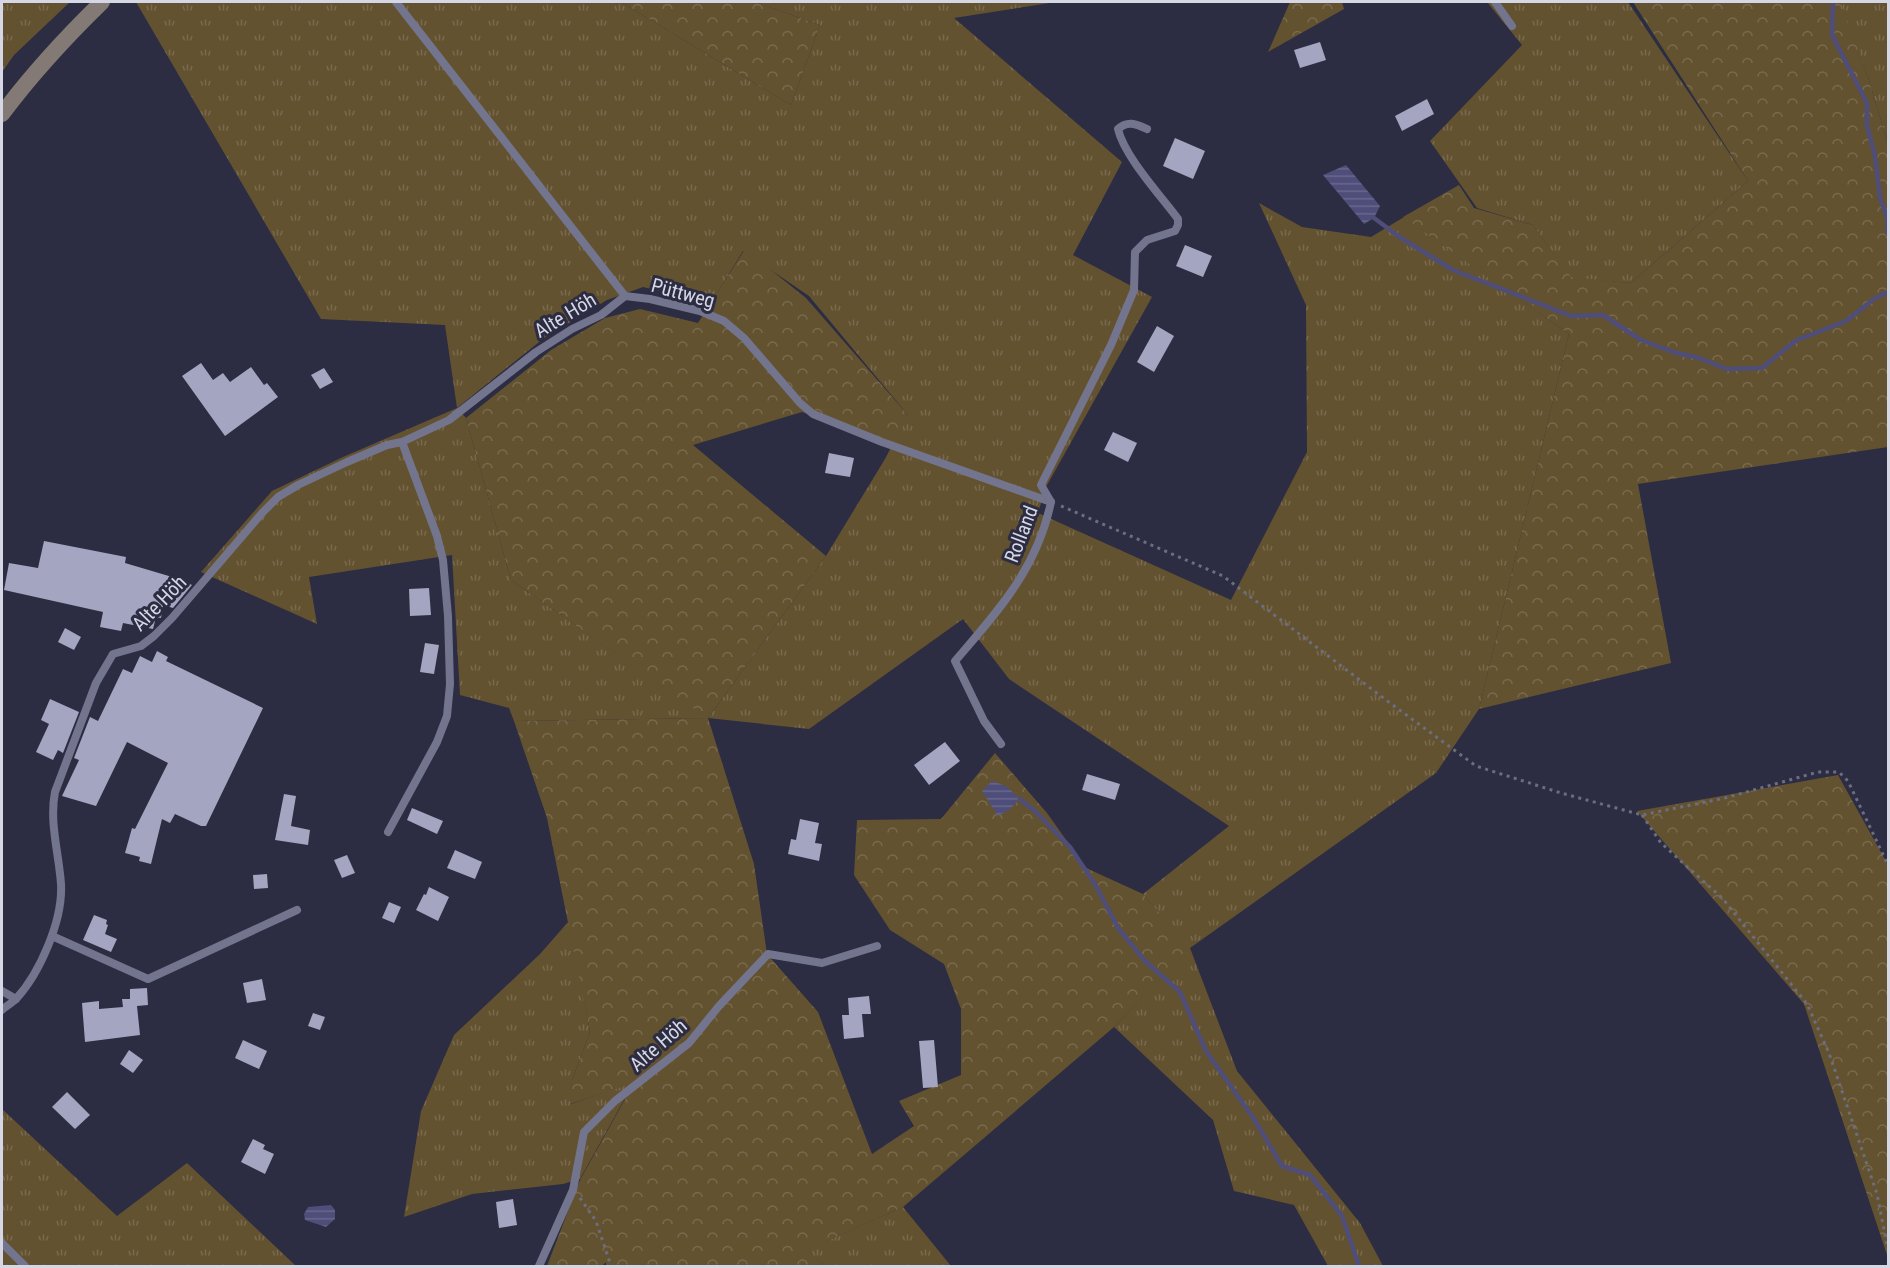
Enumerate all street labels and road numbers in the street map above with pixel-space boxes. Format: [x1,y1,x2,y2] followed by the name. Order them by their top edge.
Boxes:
[649,273,717,313] street label: Püttweg
[530,287,600,343] street label: Alte Höh
[999,502,1043,566] street label: Rolland
[127,570,191,636] street label: Alte Höh
[624,1014,692,1076] street label: Alte Höh

